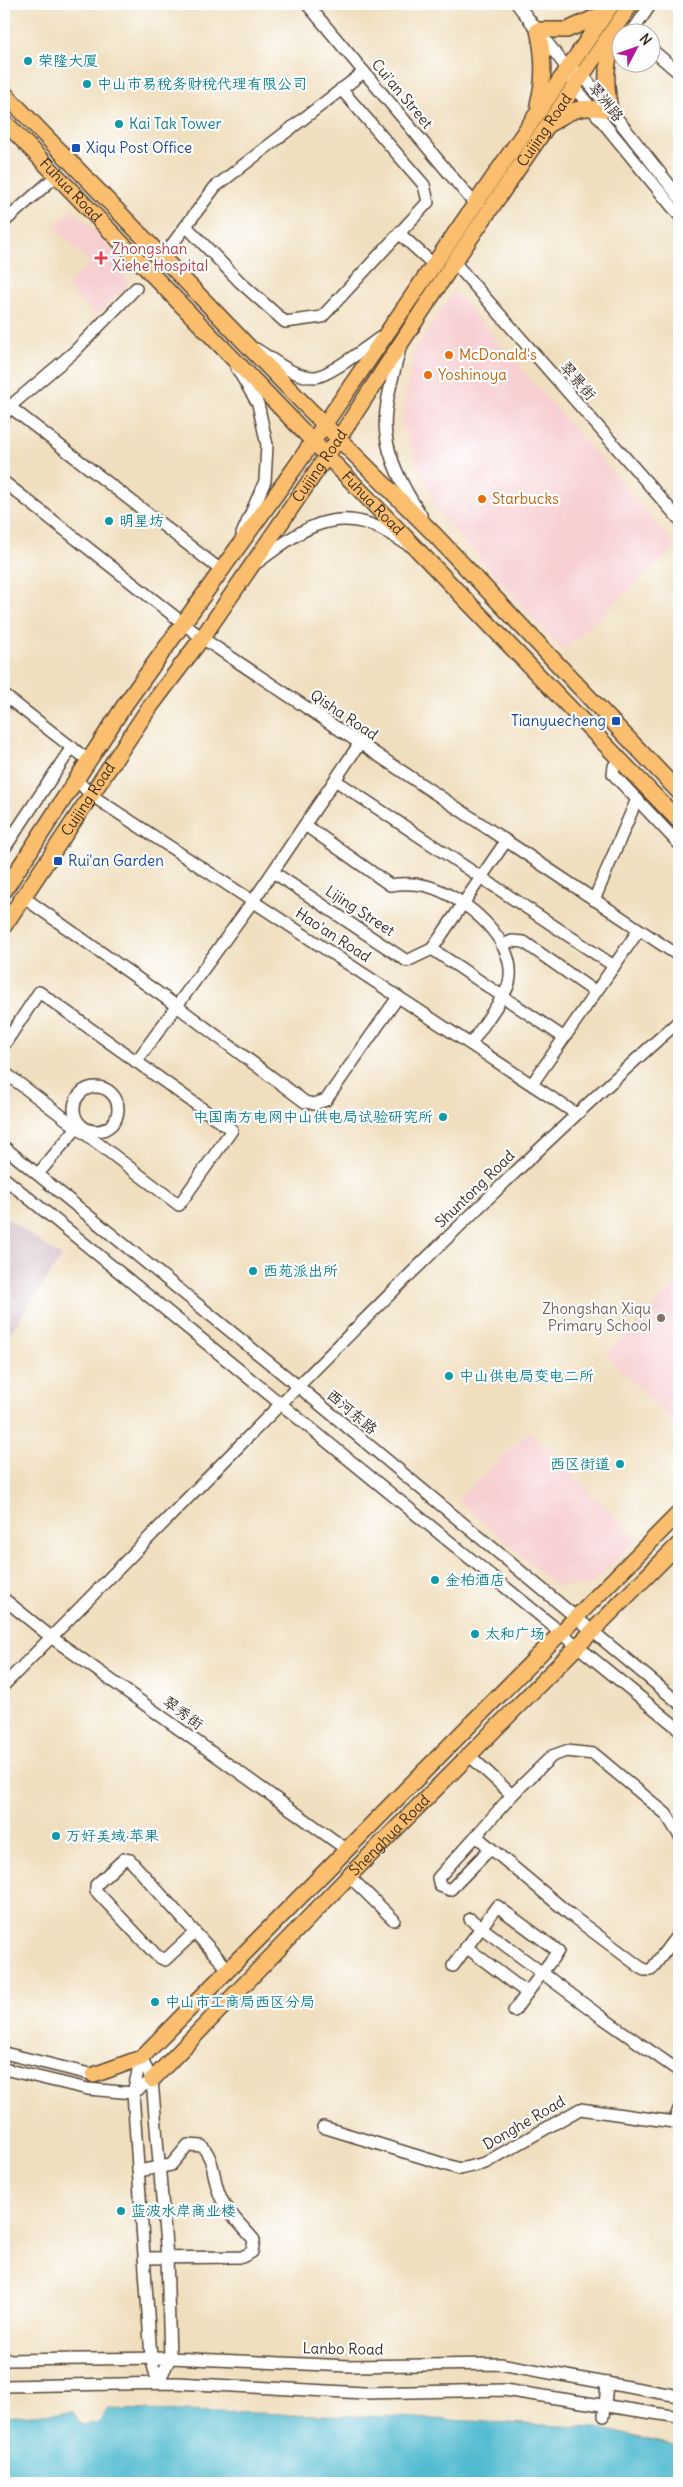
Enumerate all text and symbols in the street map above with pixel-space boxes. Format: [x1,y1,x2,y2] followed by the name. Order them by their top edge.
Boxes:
[610,22,660,72] north arrow
[636,30,656,49] text: N
[38,51,98,70] place label: 荣隆大厦
[22,55,34,67] marker: 荣隆大厦
[368,55,437,132] street label: Cui'an Street
[97,74,307,93] place label: 中山市易税务财税代理有限公司
[81,78,93,90] marker: 中山市易税务财税代理有限公司
[585,78,628,125] street label: 翠洲路
[512,90,576,170] street label: Cuijing Road
[129,114,222,133] place label: Kai Tak Tower
[113,118,125,130] marker: Kai Tak Tower
[86,138,192,157] place label: Xiqu Post Office
[70,142,82,154] marker: Xiqu Post Office
[36,154,106,226] street label: Fuhua Road
[112,239,208,275] place label: Zhongshan Xiehe Hospital
[94,251,108,265] marker: Zhongshan Xiehe Hospital
[459,345,537,364] place label: McDonald's
[443,349,455,361] marker: McDonald's
[556,357,600,404] street label: 翠景街
[438,365,507,384] place label: Yoshinoya
[422,369,434,381] marker: Yoshinoya
[288,426,351,506] street label: Cuijing Road
[338,467,408,539] street label: Fuhua Road
[492,489,559,508] place label: Starbucks
[476,493,488,505] marker: Starbucks
[119,511,164,530] place label: 明星坊
[103,515,115,527] marker: 明星坊
[307,685,382,744] street label: Qisha Road
[511,711,606,730] place label: Tianyuecheng
[610,715,622,727] marker: Tianyuecheng
[56,759,119,840] street label: Cuijing Road
[68,851,164,870] place label: Rui'an Garden
[52,855,64,867] marker: Rui'an Garden
[322,881,399,940] street label: Lijing Street
[292,903,375,966] street label: Hao'an Road
[193,1107,433,1126] place label: 中国南方电网中山供电局试验研究所
[437,1111,449,1123] marker: 中国南方电网中山供电局试验研究所
[431,1146,519,1231] street label: Shuntong Road
[263,1261,338,1280] place label: 西苑派出所
[247,1265,259,1277] marker: 西苑派出所
[542,1299,651,1335] place label: Zhongshan Xiqu Primary School
[655,1312,667,1324] marker: Zhongshan Xiqu Primary School
[459,1366,594,1385] place label: 中山供电局变电二所
[443,1370,455,1382] marker: 中山供电局变电二所
[323,1385,381,1438] street label: 西河东路
[550,1454,610,1473] place label: 西区街道
[614,1458,626,1470] marker: 西区街道
[445,1570,505,1589] place label: 金柏酒店
[429,1574,441,1586] marker: 金柏酒店
[485,1624,545,1643] place label: 太和广场
[469,1628,481,1640] marker: 太和广场
[160,1692,207,1734] street label: 翠秀街
[345,1790,434,1880] street label: Shenghua Road
[66,1826,159,1845] place label: 万好美域·苹果
[50,1830,62,1842] marker: 万好美域·苹果
[165,1992,315,2011] place label: 中山市工商局西区分局
[149,1996,161,2008] marker: 中山市工商局西区分局
[479,2091,568,2154] street label: Donghe Road
[131,2201,236,2220] place label: 蓝波水岸商业楼
[115,2205,127,2217] marker: 蓝波水岸商业楼
[302,2338,384,2359] street label: Lanbo Road

